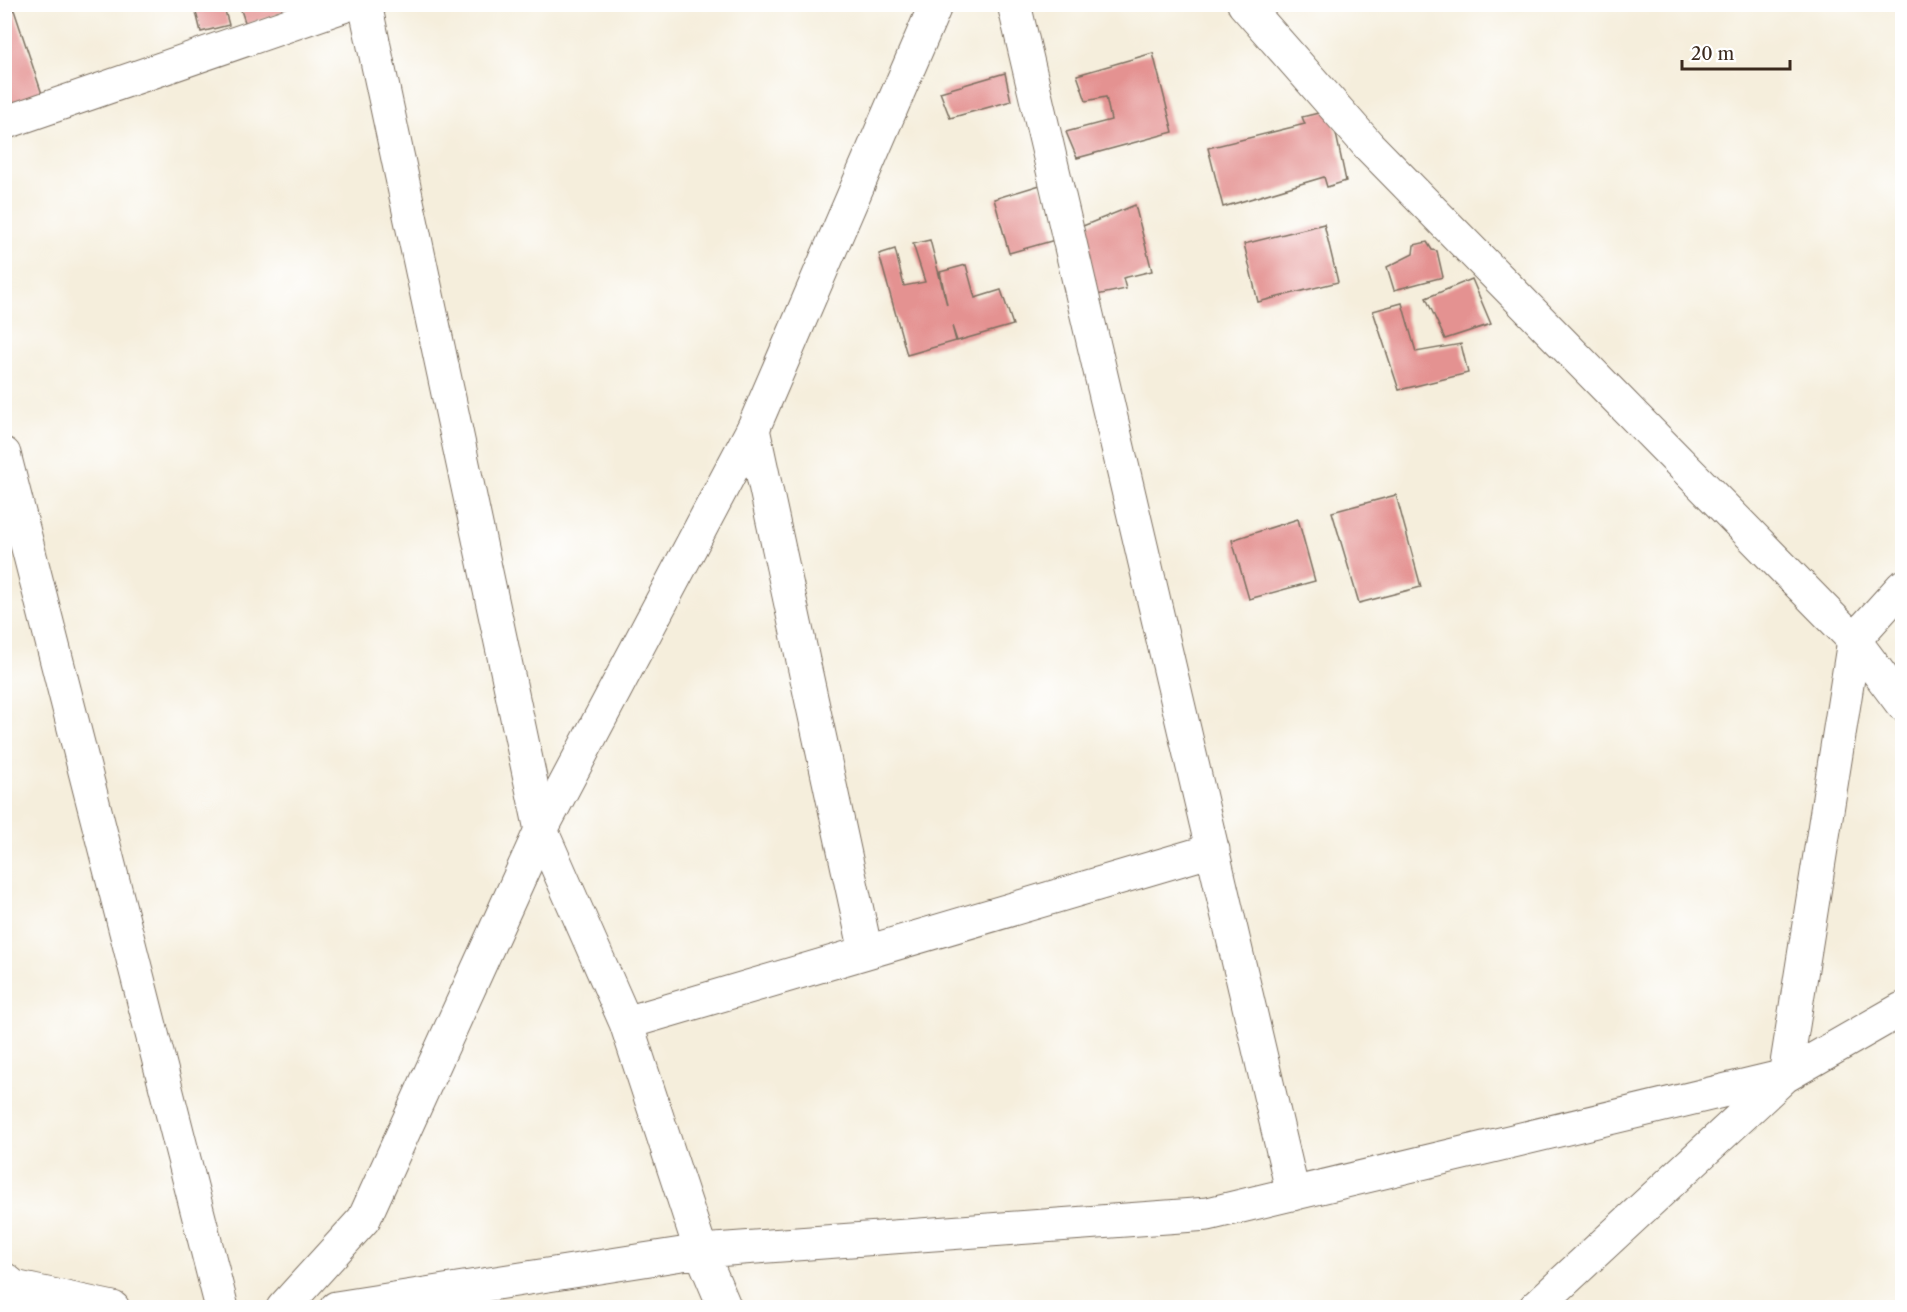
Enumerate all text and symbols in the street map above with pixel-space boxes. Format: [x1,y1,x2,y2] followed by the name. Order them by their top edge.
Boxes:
[1682,33,1790,71] scale bar
[1691,43,1735,65] text: 20 m

